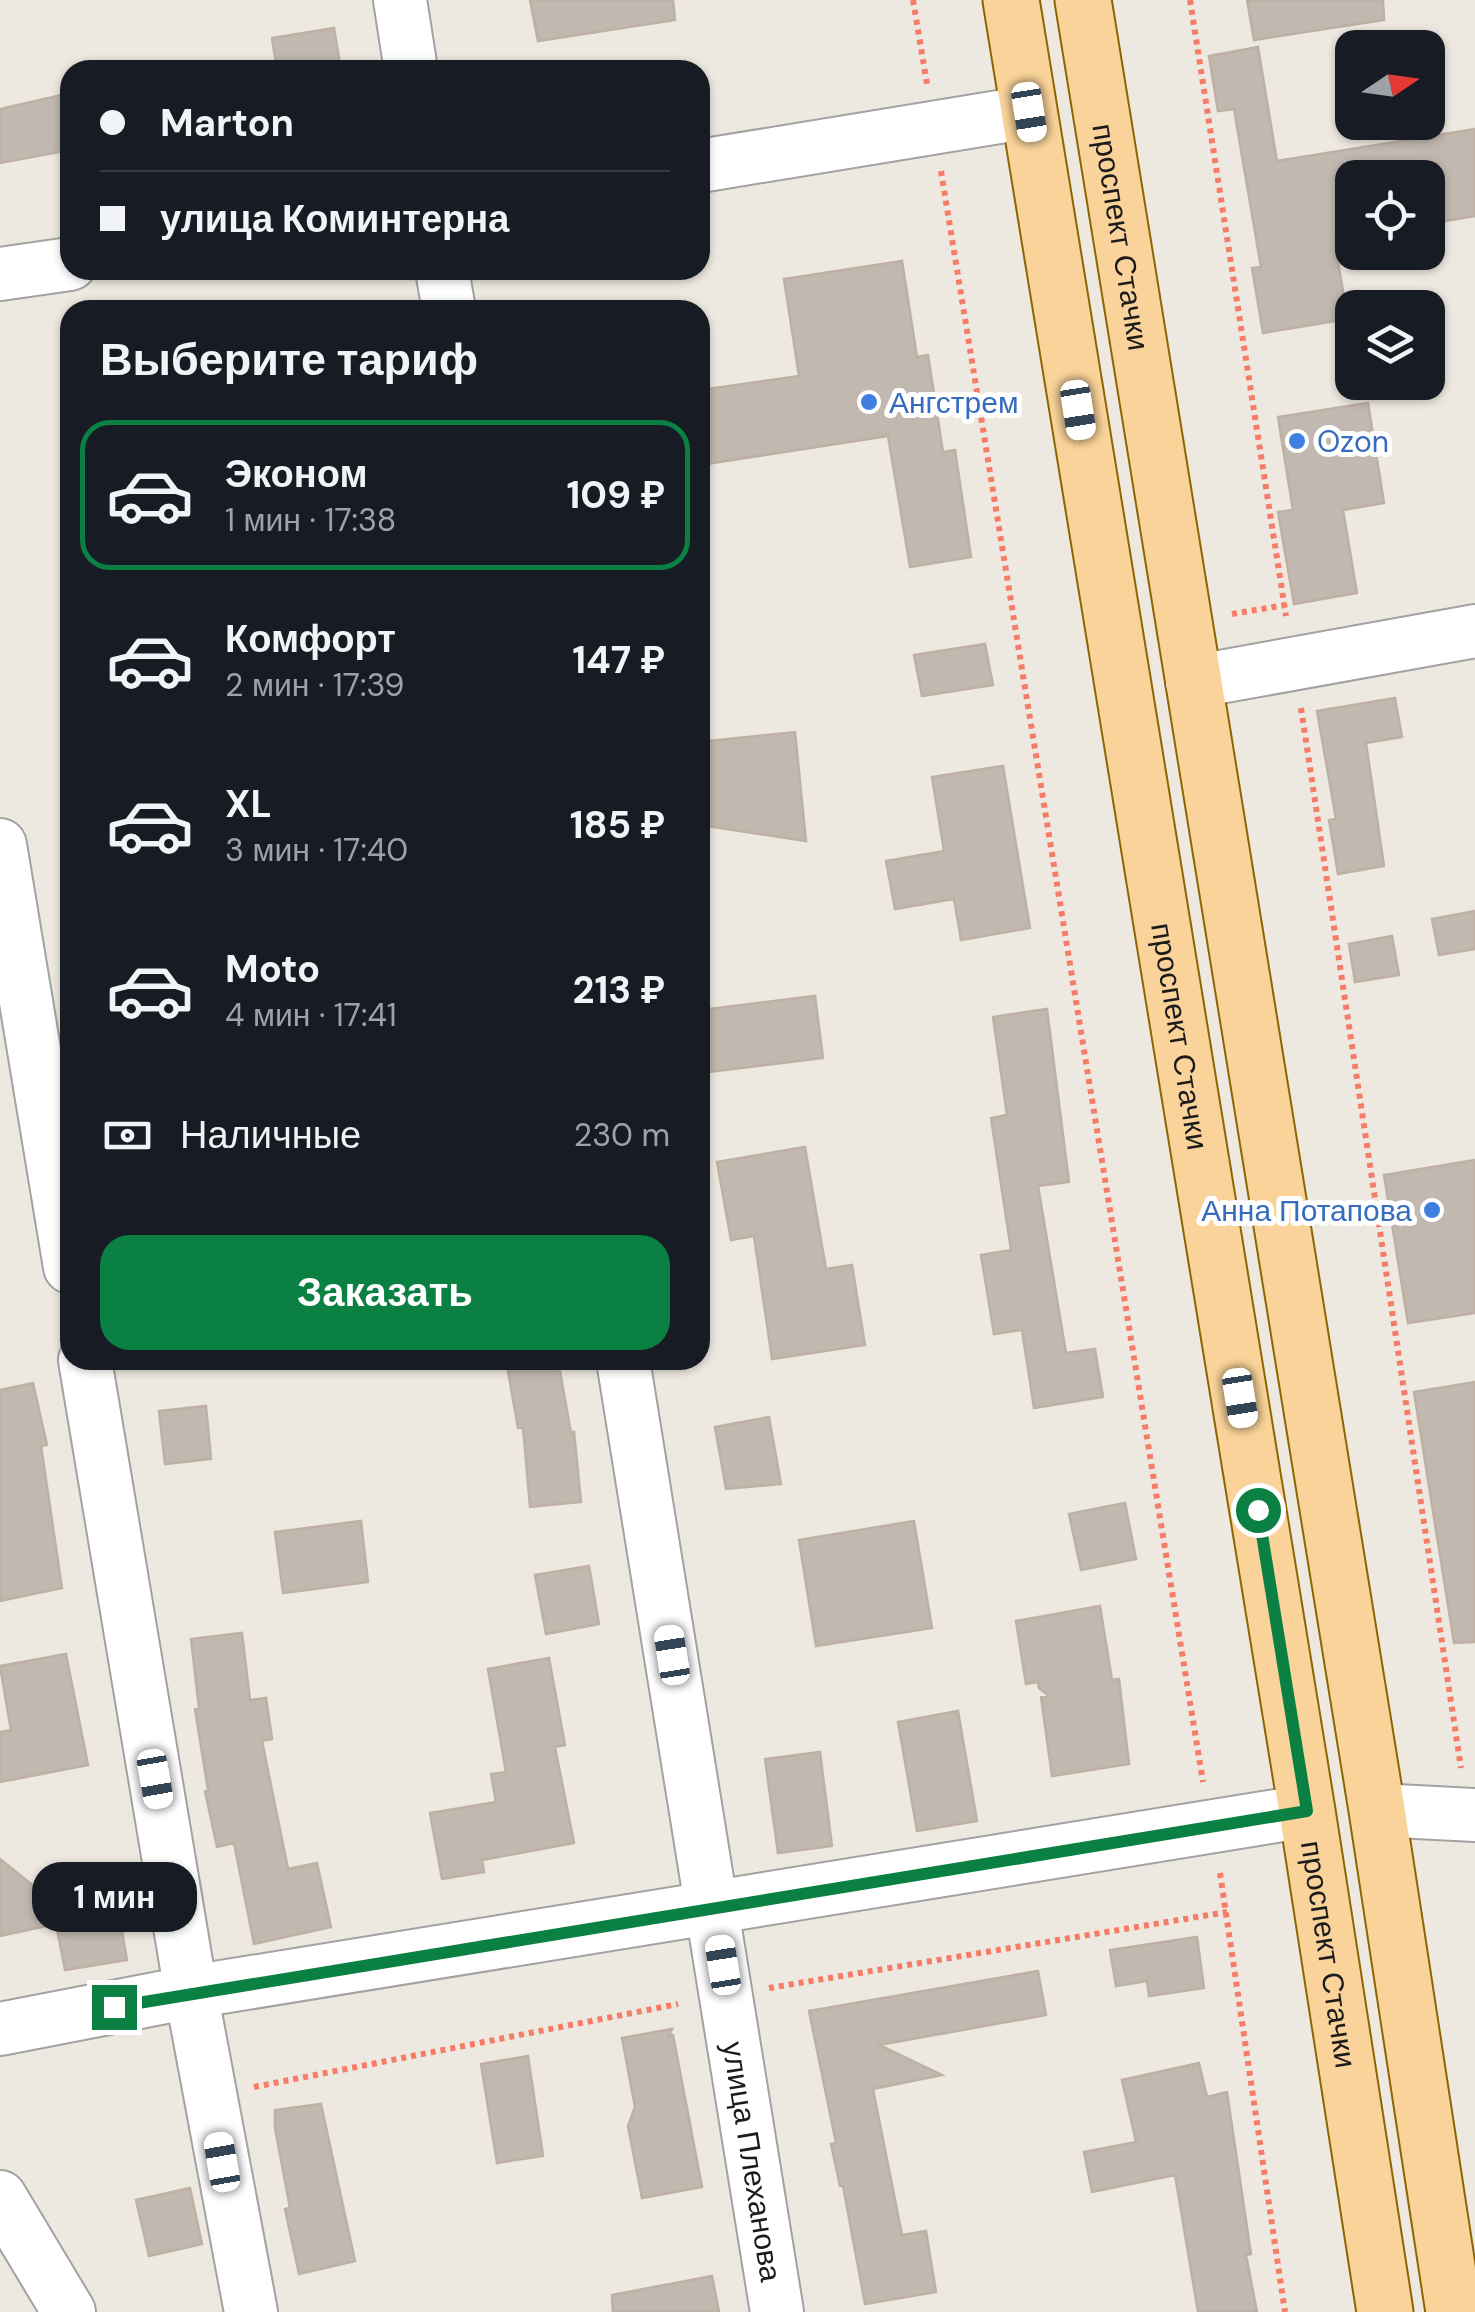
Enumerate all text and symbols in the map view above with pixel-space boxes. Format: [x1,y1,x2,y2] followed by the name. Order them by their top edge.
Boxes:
[1335,30,1445,140] north arrow
[1335,30,1445,400] map controls
[1009,80,1049,144] car
[160,98,294,148] text: Marton
[1084,121,1159,353] street label: проспект Стачки
[1335,160,1445,270] button: locate
[160,194,509,244] text: улица Коминтерна
[1335,290,1445,400] button: layers
[100,330,478,389] text: Выберите тариф
[1058,378,1098,442] car
[889,383,1019,422] place label: Ангстрем
[858,391,880,413] marker: Ангстрем
[1317,422,1389,461] place label: Ozon
[1286,430,1308,452] marker: Ozon
[225,449,368,499] text: Эконом
[105,450,195,540] icon: car
[567,470,665,520] text: 109 ₽
[225,499,396,541] text: 1 мин · 17:38
[225,614,396,664] text: Комфорт
[105,615,195,705] icon: car
[572,635,665,685] text: 147 ₽
[225,664,404,706] text: 2 мин · 17:39
[225,779,272,829] text: XL
[105,780,195,870] icon: car
[570,800,665,850] text: 185 ₽
[225,829,408,871] text: 3 мин · 17:40
[1143,920,1218,1153] street label: проспект Стачки
[225,944,320,994] text: Moto
[105,945,195,1035] icon: car
[573,965,665,1015] text: 213 ₽
[225,994,397,1036] text: 4 мин · 17:41
[100,1108,155,1163] icon: cash
[180,1110,361,1160] text: Наличные
[574,1114,670,1156] text: 230 m
[1201,1191,1412,1230] place label: Анна Потапова
[1421,1199,1443,1221] marker: Анна Потапова
[100,1235,670,1350] button: Заказать
[1220,1366,1260,1430] car
[1236,1488,1281,1533] route start
[652,1623,692,1687] car
[135,1747,175,1811] car
[1292,1838,1366,2071] street label: проспект Стачки
[32,1862,196,1932] callout: 1 мин
[74,1876,155,1918] text: 1 мин
[703,1933,743,1997] car
[92,1985,137,2030] route end
[714,2039,791,2285] street label: улица Плеханова
[202,2130,242,2194] car

